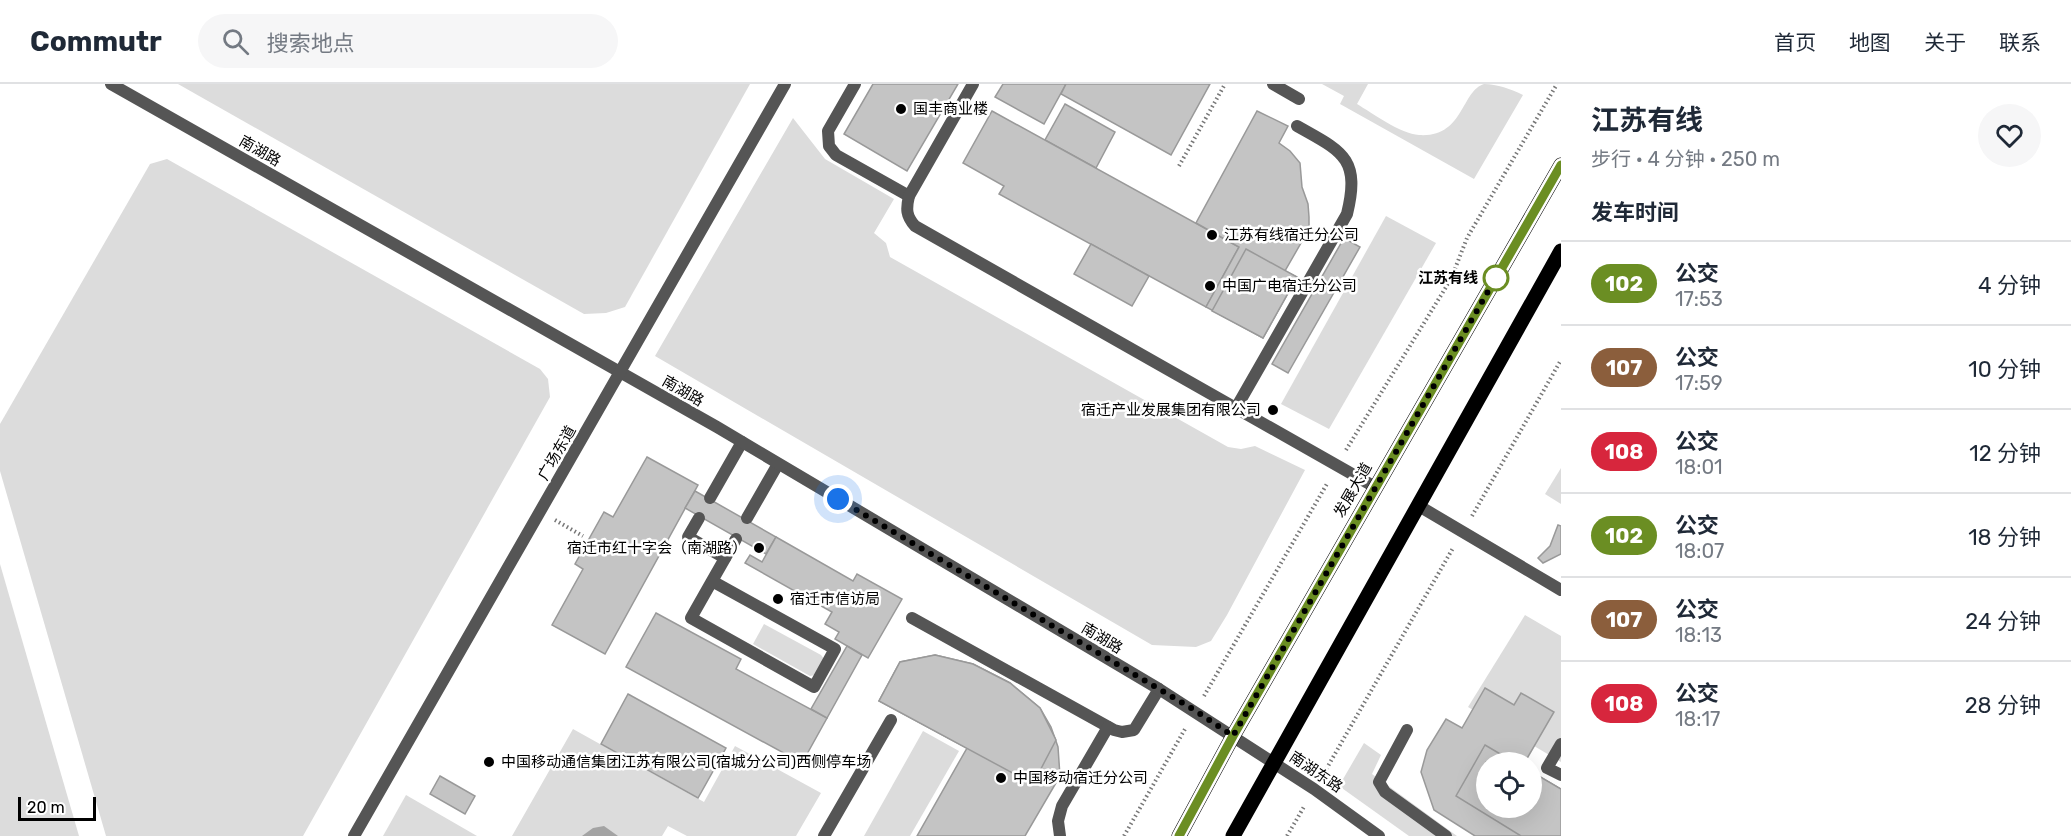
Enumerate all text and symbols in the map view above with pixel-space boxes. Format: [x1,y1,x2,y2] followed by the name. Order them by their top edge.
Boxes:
[198,14,618,68] search box
[30,25,162,58] text: Commutr
[219,25,252,58] icon: search
[267,30,355,57] text: 搜索地点
[1774,30,1816,55] text: 首页
[1849,30,1891,55] text: 地图
[1924,30,1966,55] text: 关于
[1999,30,2041,55] text: 联系
[913,100,988,118] place label: 国丰商业楼
[894,102,908,116] marker: 国丰商业楼
[1591,104,1703,137] text: 江苏有线
[1978,104,2041,167] button: heart
[236,132,284,170] street label: 南湖路
[1591,147,1780,171] text: 步行 · 4 分钟 · 250 m
[1591,199,1679,226] text: 发车时间
[1224,226,1359,244] place label: 江苏有线宿迁分公司
[1205,228,1219,242] marker: 江苏有线宿迁分公司
[1675,260,1719,287] text: 公交
[1483,265,1509,291] marker: 江苏有线
[1418,269,1478,287] place label: 江苏有线
[1605,271,1643,296] text: 102
[1978,272,2041,299] text: 4 分钟
[1222,277,1357,295] place label: 中国广电宿迁分公司
[1203,279,1217,293] marker: 中国广电宿迁分公司
[1675,287,1723,311] text: 17:53
[1675,344,1719,371] text: 公交
[1606,355,1642,380] text: 107
[1968,356,2041,383] text: 10 分钟
[1675,371,1723,395] text: 17:59
[659,372,707,410] street label: 南湖路
[1081,401,1261,419] place label: 宿迁产业发展集团有限公司
[1266,403,1280,417] marker: 宿迁产业发展集团有限公司
[534,423,580,483] street label: 广场东道
[1675,428,1719,455] text: 公交
[1605,439,1643,464] text: 108
[1969,440,2041,467] text: 12 分钟
[1675,455,1723,479] text: 18:01
[1330,460,1376,520] street label: 发展大道
[823,484,853,514] your location
[1675,512,1719,539] text: 公交
[1605,523,1643,548] text: 102
[1968,524,2041,551] text: 18 分钟
[567,539,747,557] place label: 宿迁市红十字会（南湖路）
[1675,539,1724,563] text: 18:07
[752,541,766,555] marker: 宿迁市红十字会（南湖路）
[790,590,880,608] place label: 宿迁市信访局
[771,592,785,606] marker: 宿迁市信访局
[1675,596,1719,623] text: 公交
[1606,607,1642,632] text: 107
[1965,608,2041,635] text: 24 分钟
[1078,619,1126,657] street label: 南湖路
[1675,623,1722,647] text: 18:13
[1675,680,1719,707] text: 公交
[1605,691,1643,716] text: 108
[1965,692,2041,719] text: 28 分钟
[1675,707,1720,731] text: 18:17
[1286,748,1346,796] street label: 南湖东路
[1476,752,1542,818] map controls
[1476,752,1542,818] button: locate
[501,753,871,771] place label: 中国移动通信集团江苏有限公司(宿城分公司)西侧停车场
[482,755,496,769] marker: 中国移动通信集团江苏有限公司(宿城分公司)西侧停车场
[1013,769,1148,787] place label: 中国移动宿迁分公司
[994,771,1008,785] marker: 中国移动宿迁分公司
[18,794,96,822] scale bar
[27,798,65,817] text: 20 m

